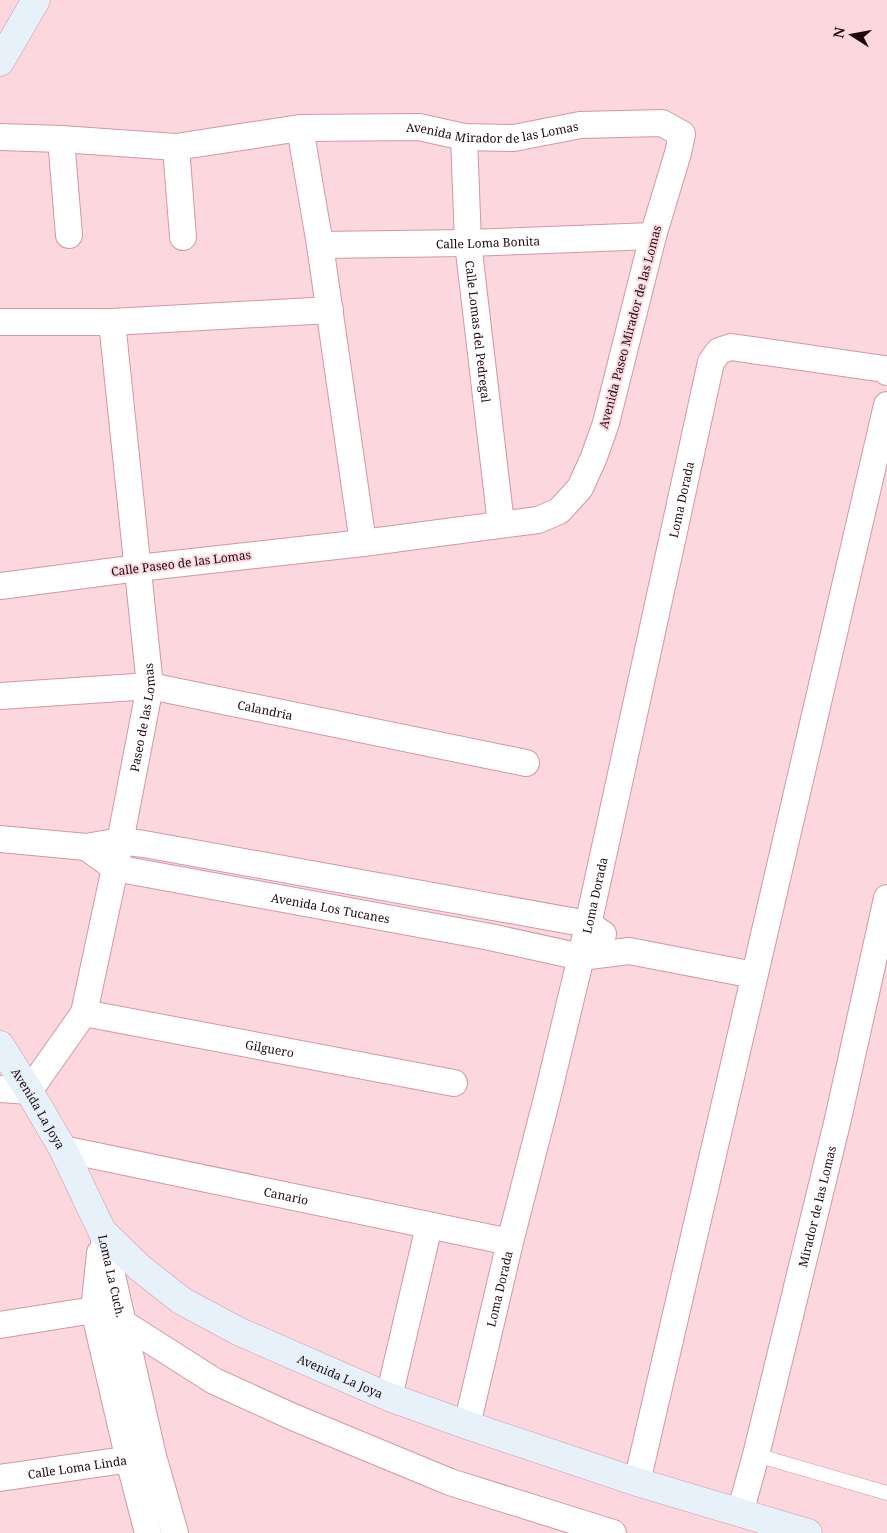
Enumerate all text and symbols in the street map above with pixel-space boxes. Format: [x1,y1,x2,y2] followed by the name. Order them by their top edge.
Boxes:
[827,10,877,60] north arrow
[828,25,849,40] text: N
[406,117,580,147] street label: Avenida Mirador de las Lomas
[595,223,665,431] street label: Avenida Paseo Mirador de las Lomas
[436,232,541,252] street label: Calle Loma Bonita
[462,259,495,404] street label: Calle Lomas del Pedregal
[664,460,698,539] street label: Loma Dorada
[110,546,252,580] street label: Calle Paseo de las Lomas
[125,662,159,773] street label: Paseo de las Lomas
[236,696,295,724] street label: Calandria
[578,855,611,935] street label: Loma Dorada
[270,888,391,927] street label: Avenida Los Tucanes
[244,1035,296,1061] street label: Gilguero
[8,1064,70,1152] street label: Avenida La Joya
[794,1144,840,1269] street label: Mirador de las Lomas
[262,1183,310,1208] street label: Canario
[95,1233,130,1319] street label: Loma La Cuch.
[482,1249,516,1328] street label: Loma Dorada
[295,1350,386,1402] street label: Avenida La Joya
[26,1451,128,1482] street label: Calle Loma Linda

